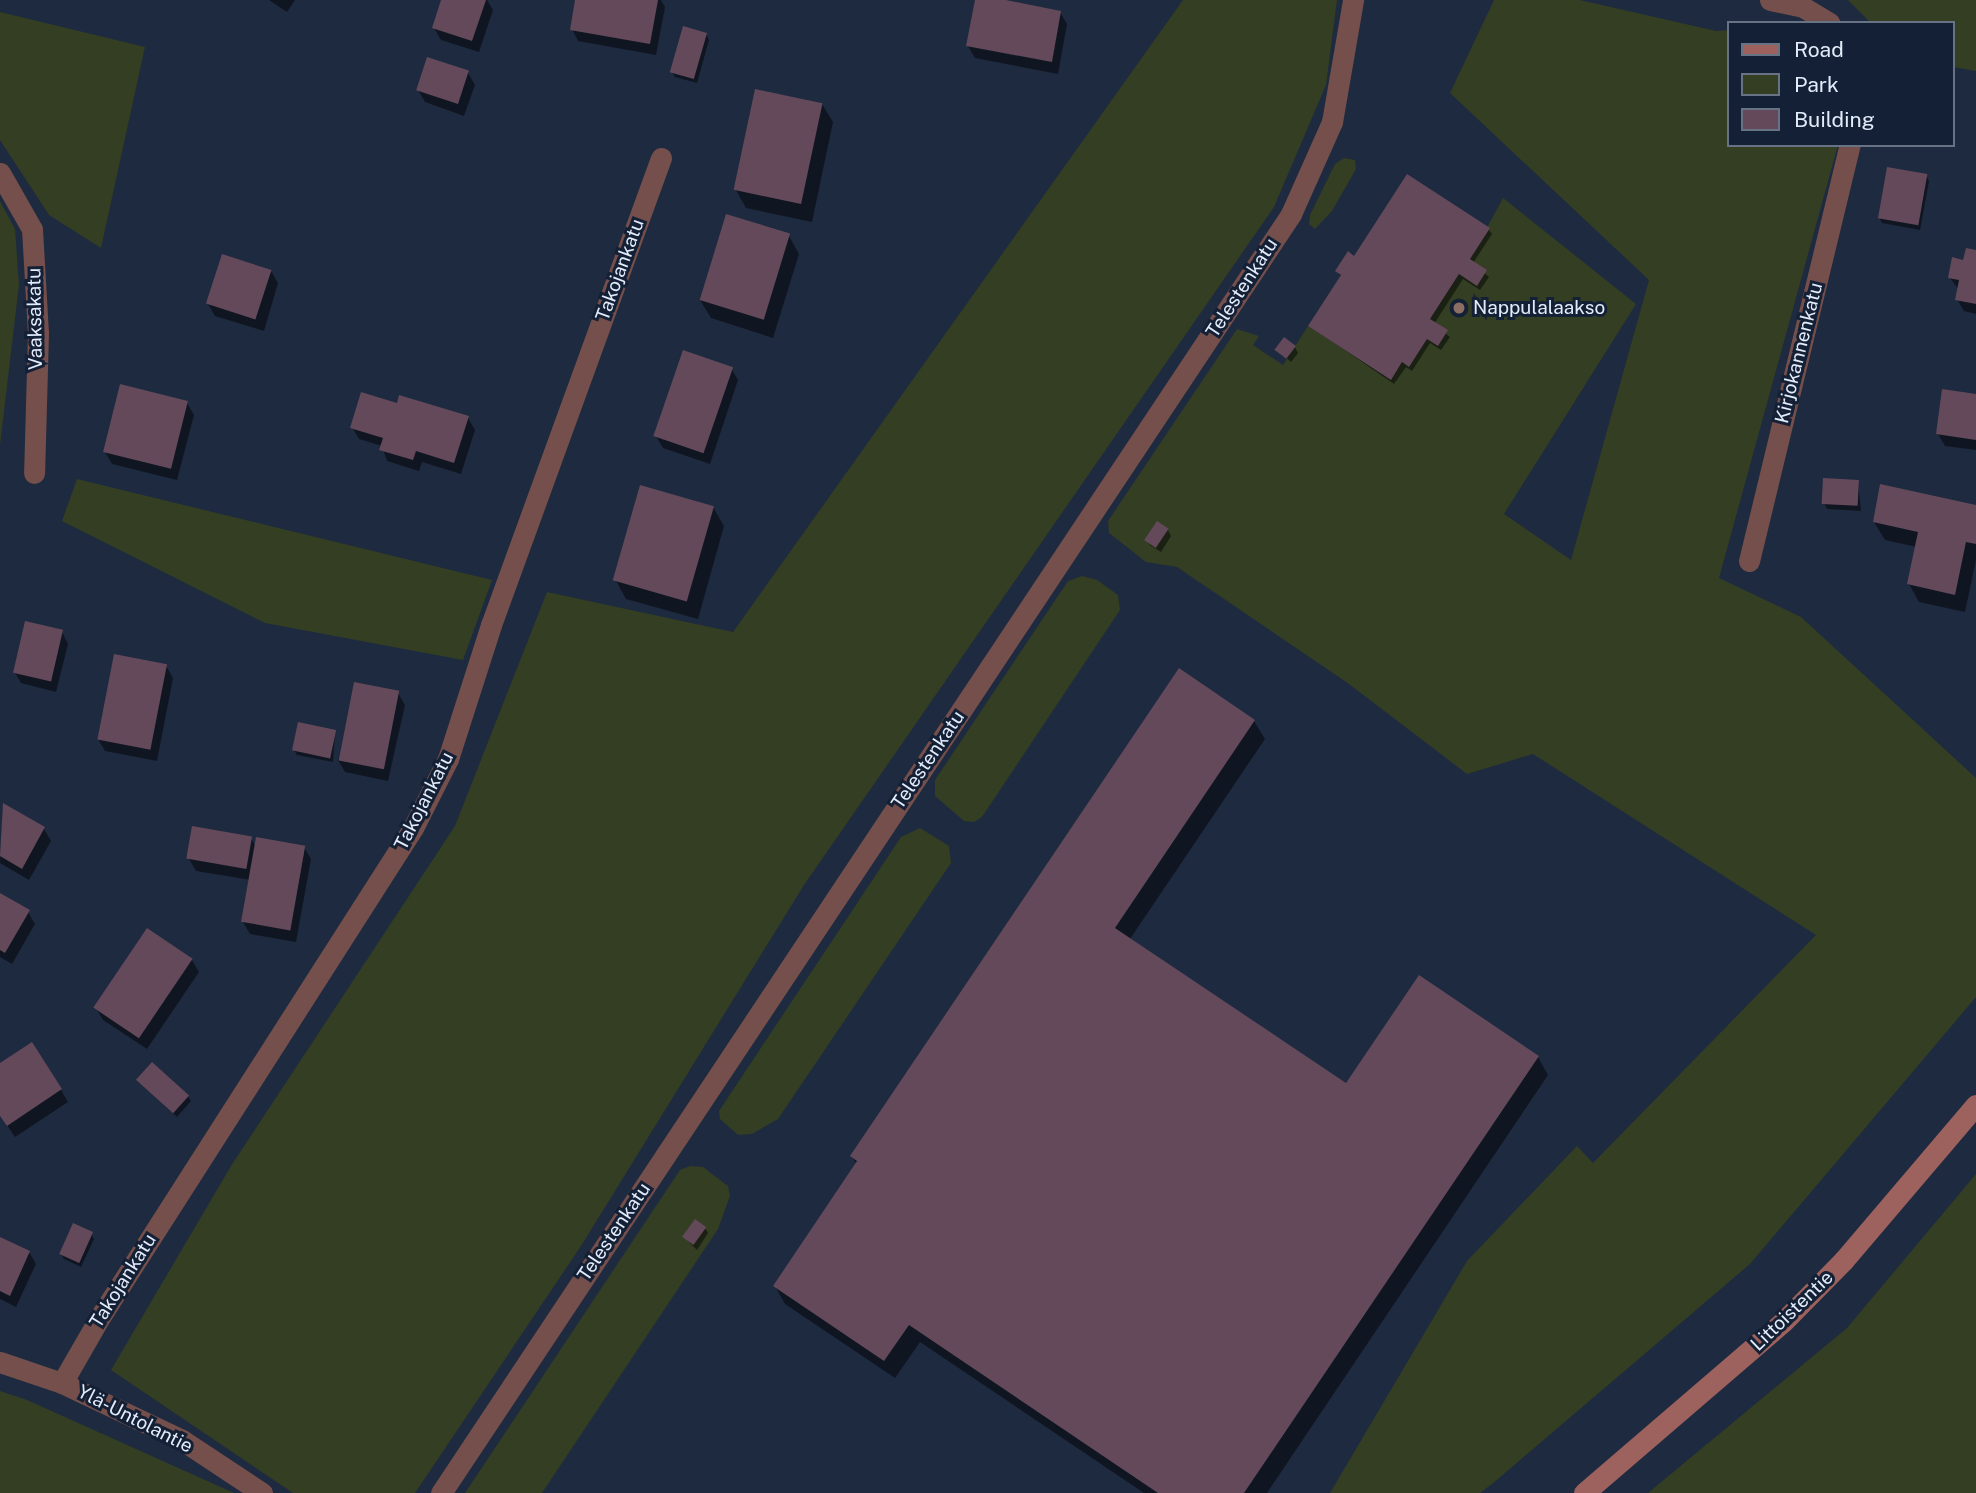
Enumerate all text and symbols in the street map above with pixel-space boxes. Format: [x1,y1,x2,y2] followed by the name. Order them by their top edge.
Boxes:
[1728,21,1955,147] legend
[1794,37,1844,62] text: Road
[1794,72,1839,97] text: Park
[1794,107,1875,132] text: Building
[591,216,649,324] street label: Takojankatu
[1201,234,1283,342] street label: Telestenkatu
[23,268,47,370] street label: Vaaksakatu
[1770,280,1828,426] street label: Kirjokannenkatu
[1473,297,1605,319] place label: Nappulalaakso
[1451,300,1467,316] marker: Nappulalaakso
[887,706,969,814] street label: Telestenkatu
[390,748,458,854] street label: Takojankatu
[573,1178,655,1286] street label: Telestenkatu
[85,1230,161,1332] street label: Takojankatu
[1746,1266,1838,1356] street label: Littoistentie
[74,1380,196,1458] street label: Ylä-Untolantie

